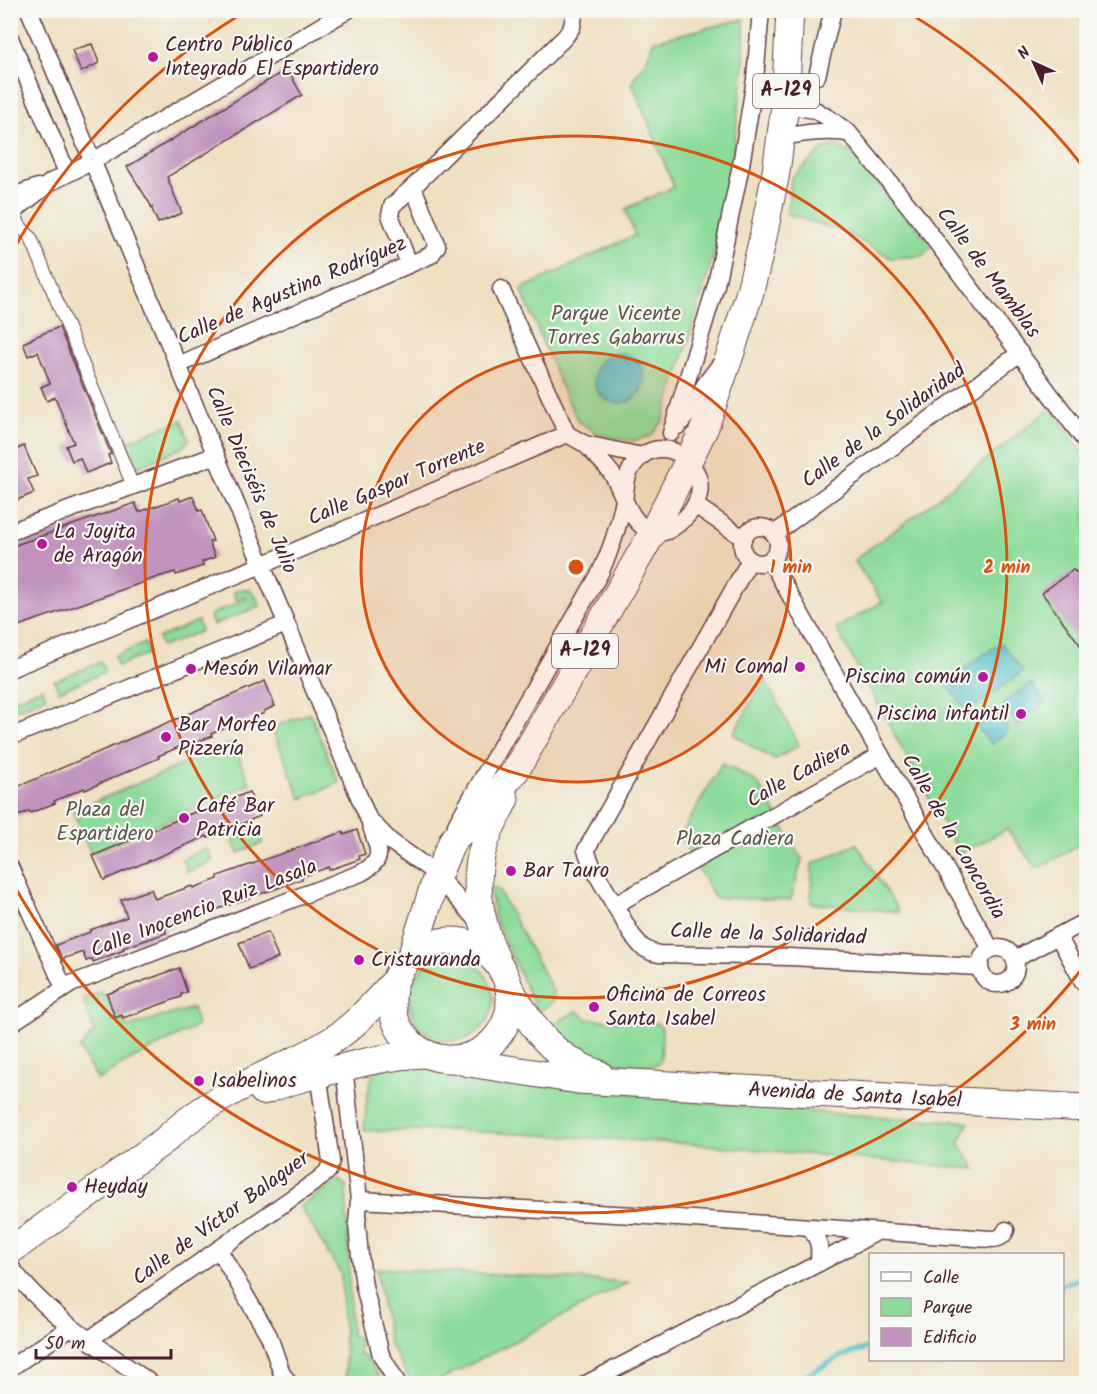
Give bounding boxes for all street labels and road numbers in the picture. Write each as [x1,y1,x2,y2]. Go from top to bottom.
road number: A-129 [753,74,819,108]
street label: Calle de Mamblas [928,200,1048,346]
street label: Calle de Agustina Rodríguez [172,228,412,354]
street label: Calle de la Solidaridad [795,355,974,497]
street label: Calle Dieciséis de Julio [196,381,306,579]
street label: Calle Gaspar Torrente [303,430,492,535]
road number: A-129 [552,634,618,668]
street label: Calle Cadiera [741,733,857,817]
street label: Calle de la Concordia [892,748,1014,926]
street label: Calle Inocencio Ruiz Lasala [86,851,322,967]
street label: Calle de la Solidaridad [669,915,867,955]
street label: Avenida de Santa Isabel [747,1074,963,1118]
street label: Calle de Víctor Balaguer [125,1143,317,1295]

